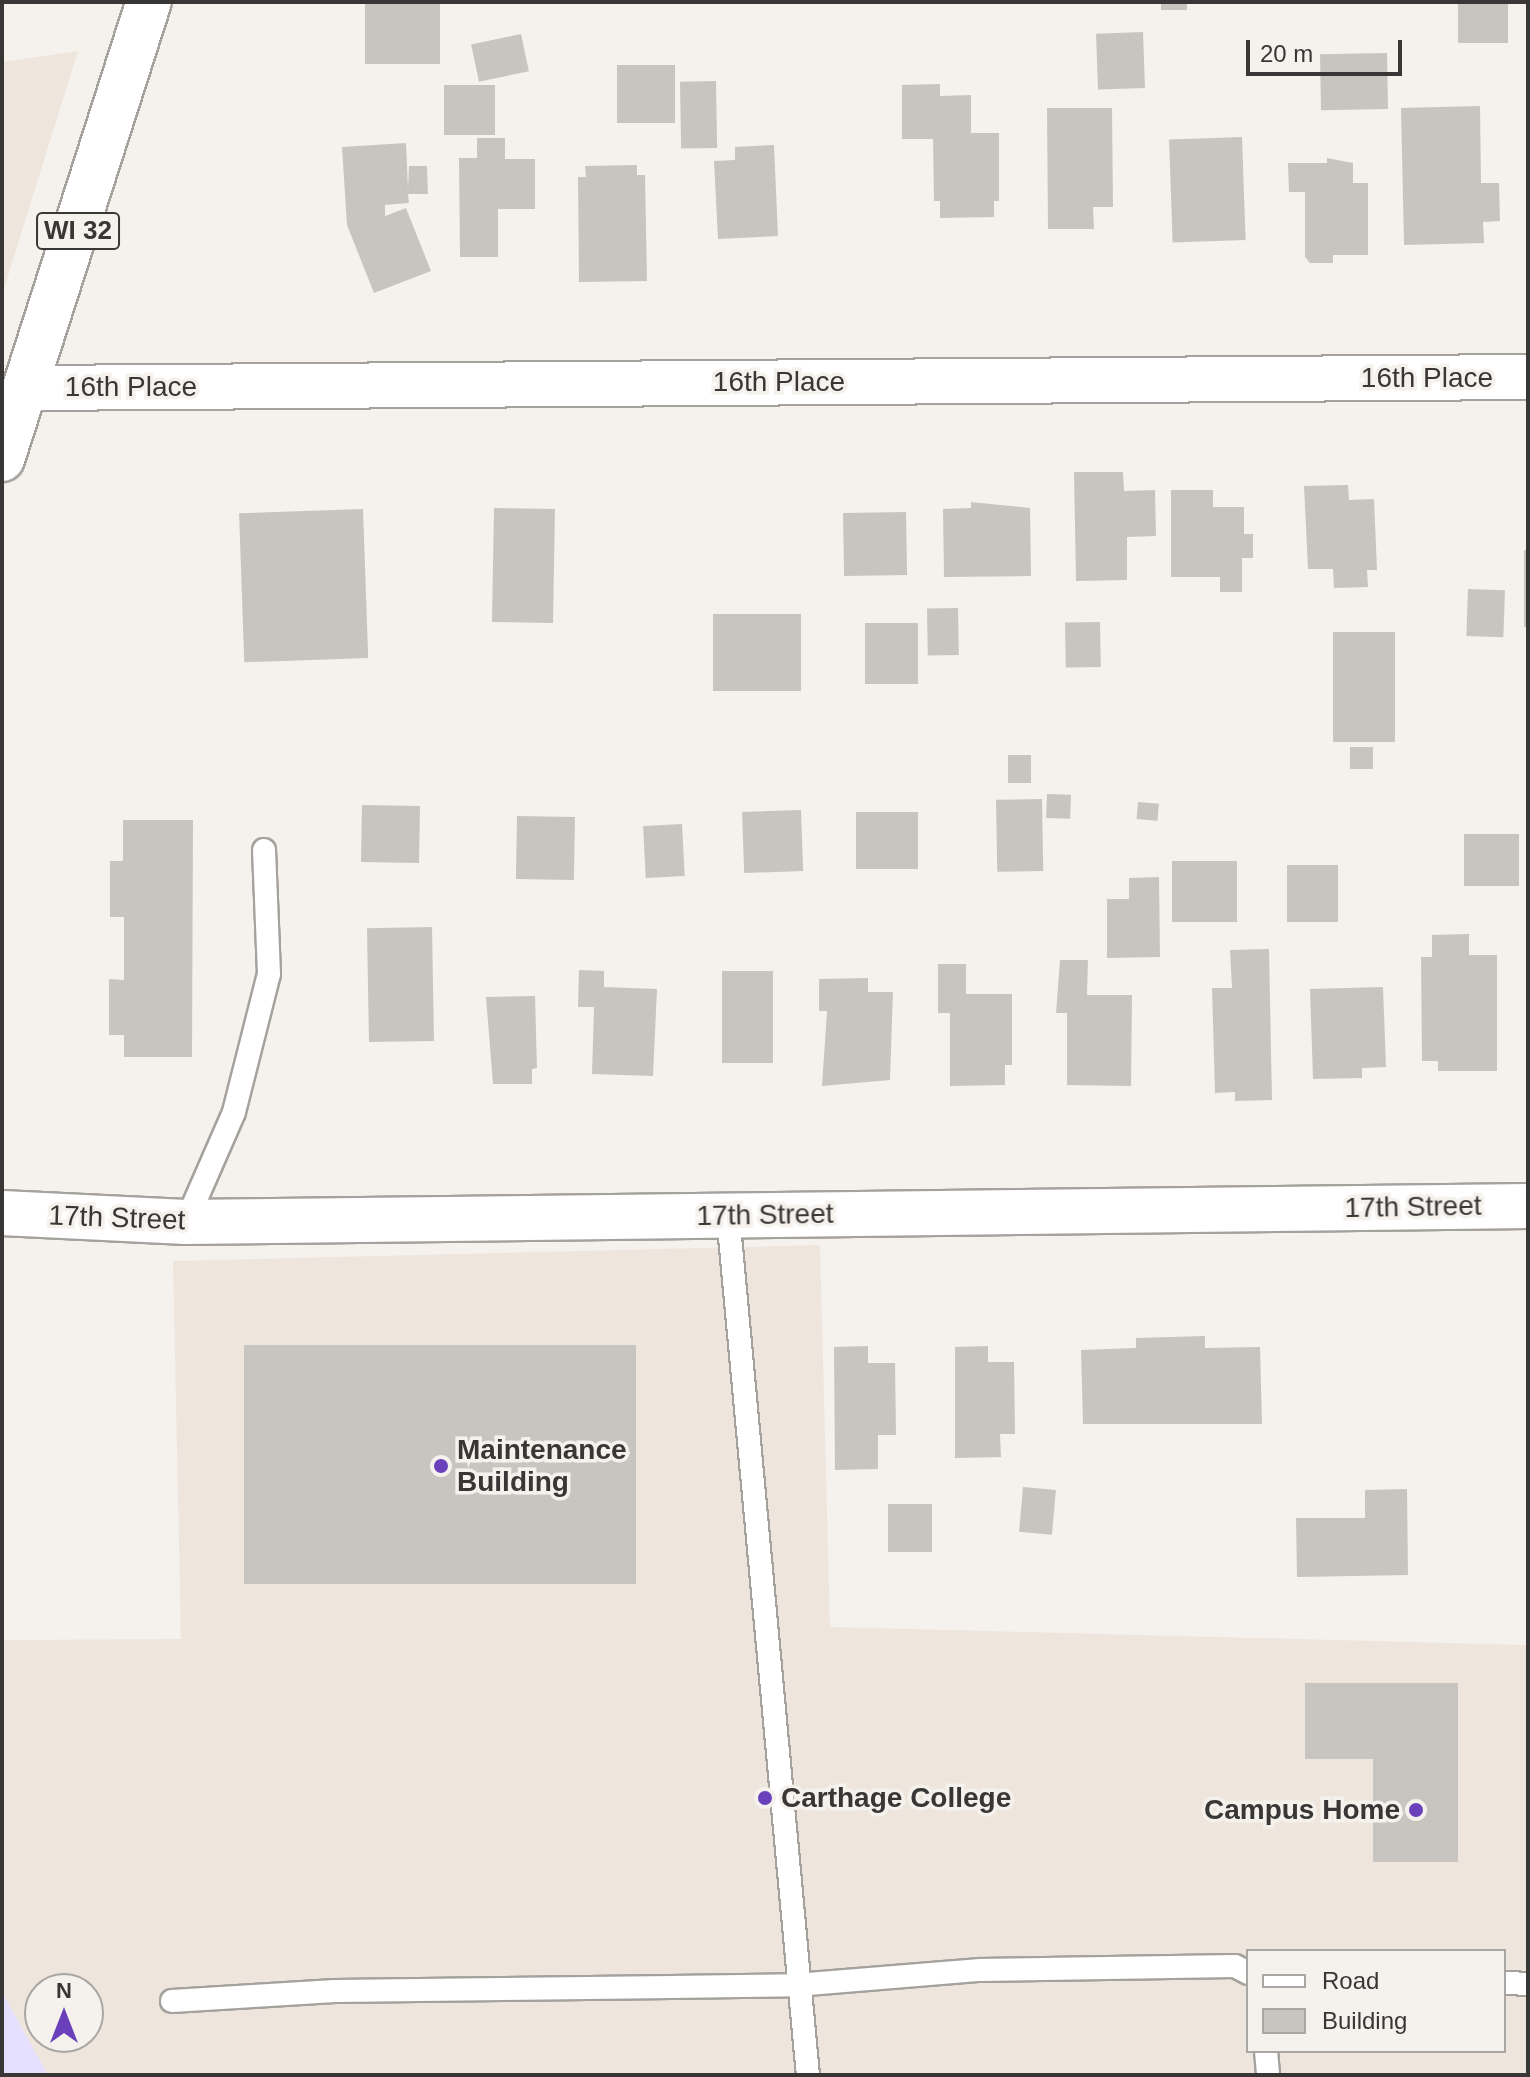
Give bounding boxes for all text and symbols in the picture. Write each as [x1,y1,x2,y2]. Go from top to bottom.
scale bar [1250,24,1406,74]
text: 20 m [1260,40,1313,67]
road number: WI 32 [36,209,120,253]
street label: 16th Place [1361,361,1493,395]
street label: 16th Place [713,365,845,399]
street label: 16th Place [65,370,197,404]
street label: 17th Street [1344,1189,1482,1225]
street label: 17th Street [696,1197,834,1233]
street label: 17th Street [48,1199,186,1237]
place label: Maintenance Building [457,1433,627,1499]
marker: Maintenance Building [432,1457,450,1475]
place label: Carthage College [781,1781,1011,1815]
marker: Carthage College [756,1789,774,1807]
place label: Campus Home [1204,1793,1400,1827]
marker: Campus Home [1407,1801,1425,1819]
legend [1246,1949,1506,2053]
text: Road [1322,1967,1379,1994]
north arrow [24,1973,104,2053]
text: N [56,1978,72,2003]
text: Building [1322,2007,1407,2034]

